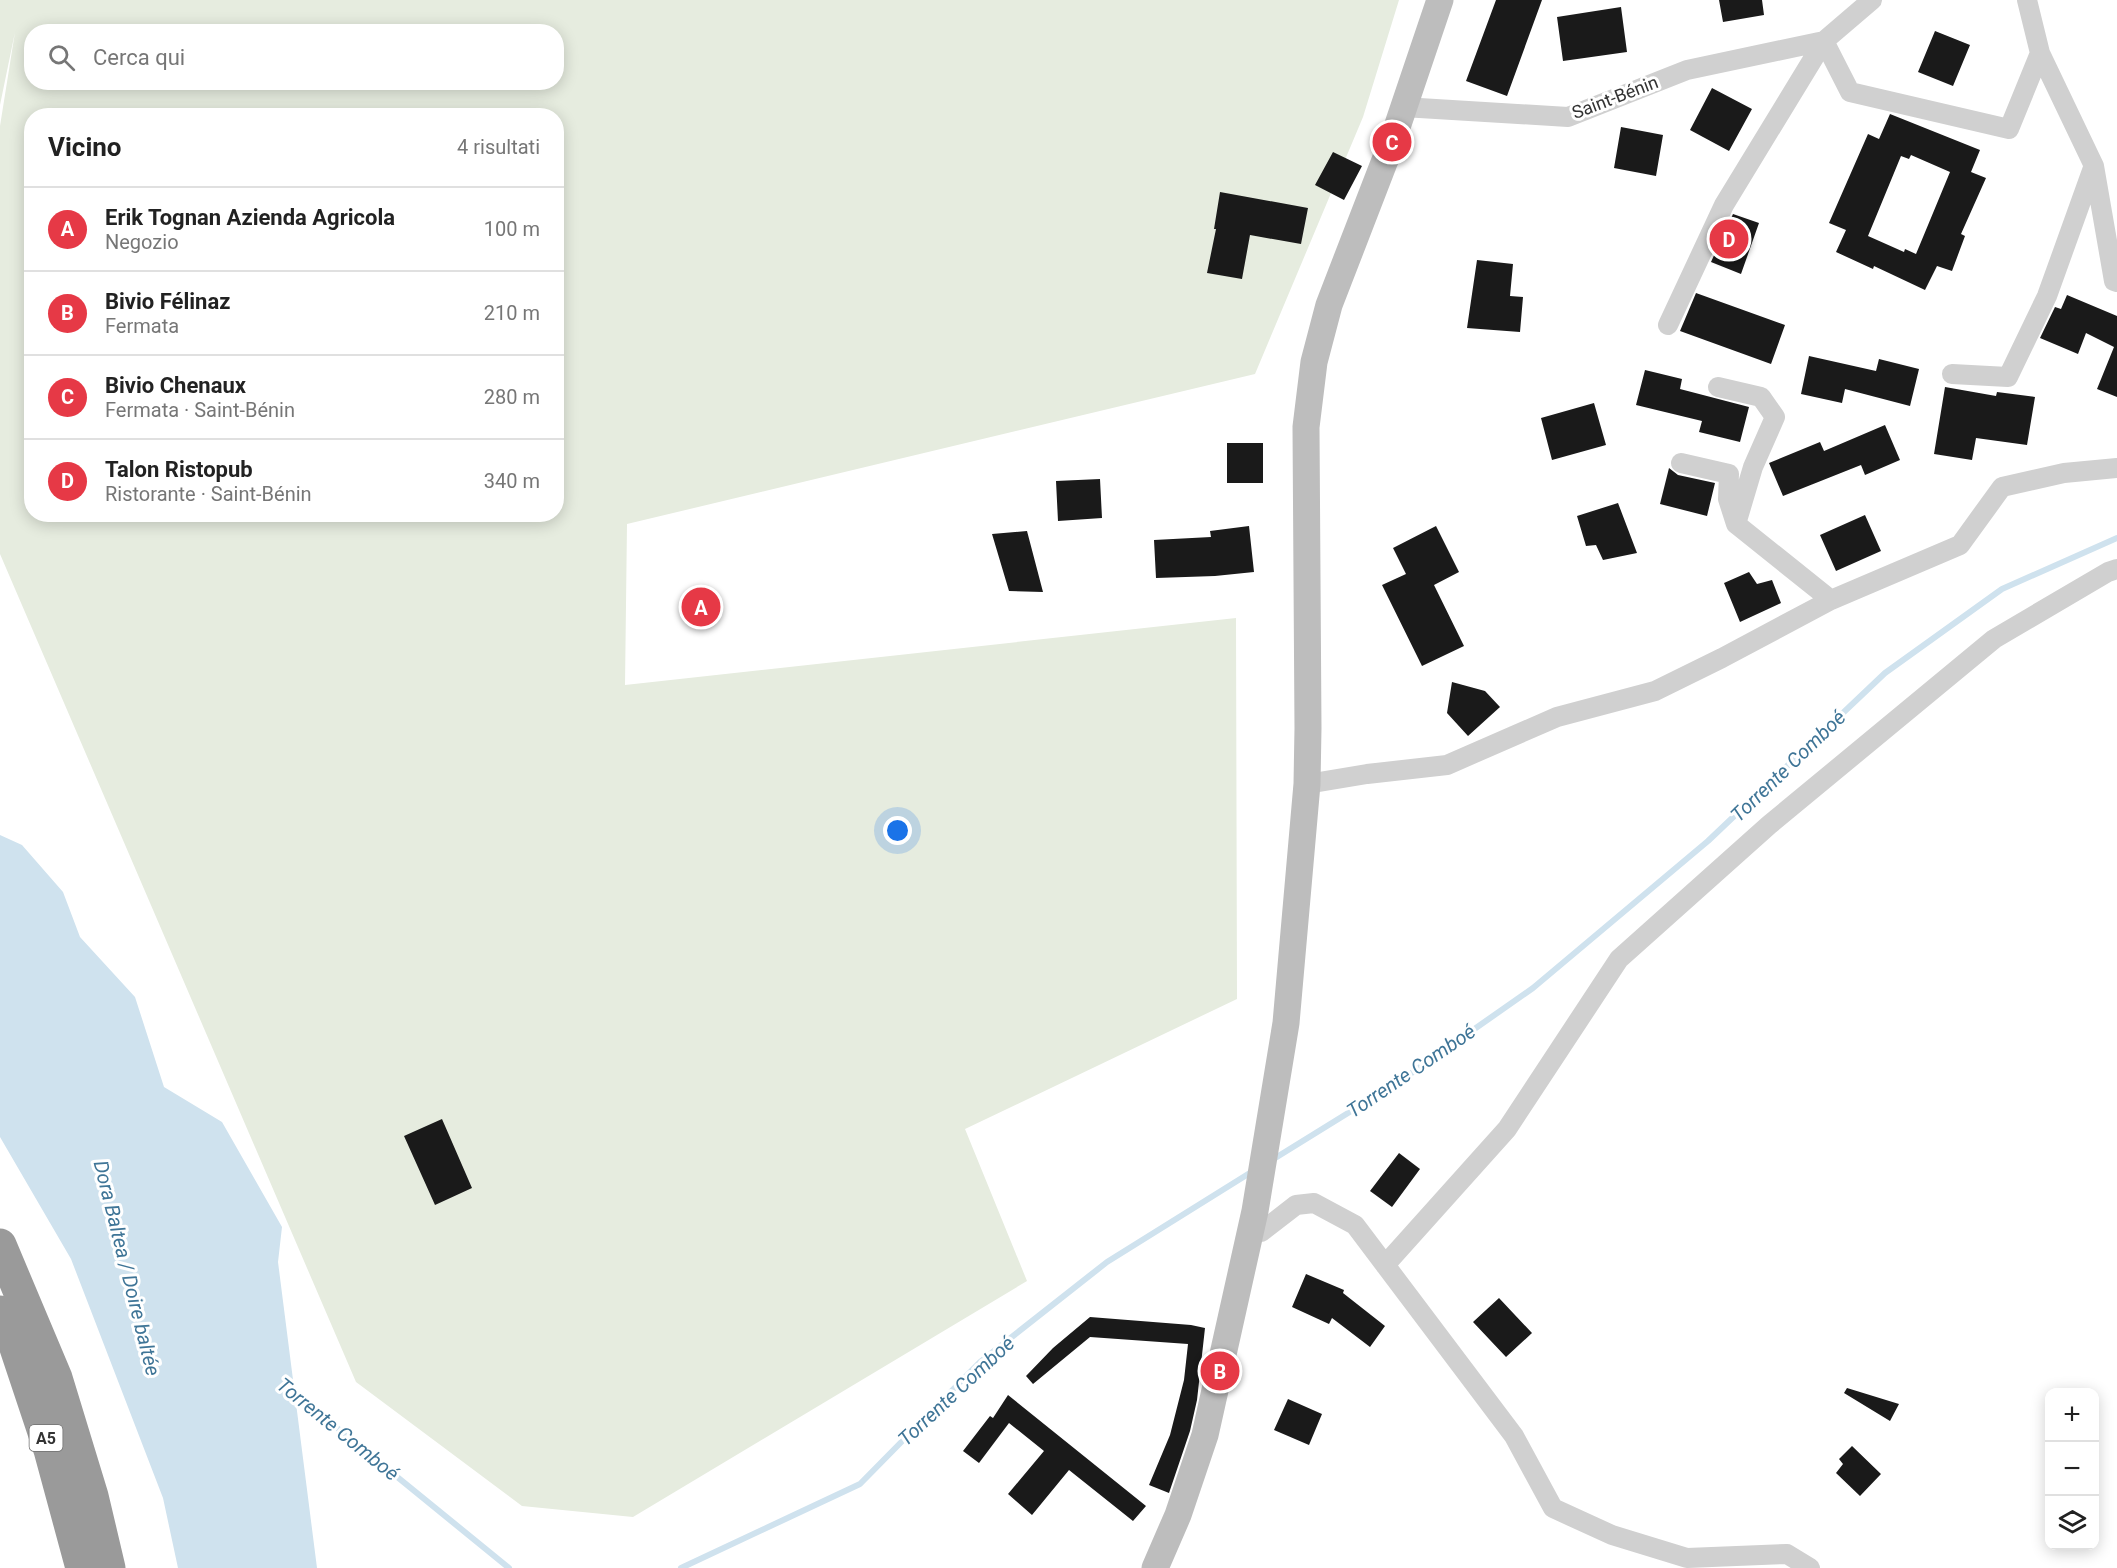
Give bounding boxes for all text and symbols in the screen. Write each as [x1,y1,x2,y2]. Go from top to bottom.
search box [24,24,564,90]
icon: search [45,41,78,74]
text: Cerca qui [93,45,185,70]
street label: Saint-Bénin [1569,71,1661,123]
pin: C [1372,120,1412,164]
text: Vicino [48,132,122,162]
text: 4 risultati [457,135,540,159]
text: Erik Tognan Azienda Agricola [105,205,395,230]
pin: D [1710,216,1748,262]
text: A [61,217,74,241]
text: 100 m [484,217,540,241]
text: Negozio [105,230,179,254]
text: Bivio Félinaz [105,289,230,314]
text: B [61,301,74,325]
text: 210 m [484,301,540,325]
text: Fermata [105,314,179,338]
text: Bivio Chenaux [105,373,246,398]
text: C [61,385,74,409]
text: 280 m [484,385,540,409]
text: Fermata · Saint-Bénin [105,398,295,422]
text: Talon Ristopub [105,457,253,482]
text: D [61,469,74,493]
text: 340 m [484,469,540,493]
text: Ristorante · Saint-Bénin [105,482,312,506]
pin: A [682,584,720,630]
water label: Torrente Comboé [1726,705,1850,827]
your location [883,816,912,845]
water label: Torrente Comboé [1342,1019,1480,1123]
water label: Dora Baltea / Doire baltée [89,1158,165,1378]
water label: Torrente Comboé [893,1331,1019,1451]
pin: B [1200,1348,1240,1394]
water label: Torrente Comboé [272,1372,404,1486]
map controls [2045,1388,2099,1550]
button: + [2045,1388,2099,1442]
road number: A5 [30,1425,63,1451]
button: − [2045,1442,2099,1496]
button: layers [2045,1496,2099,1550]

